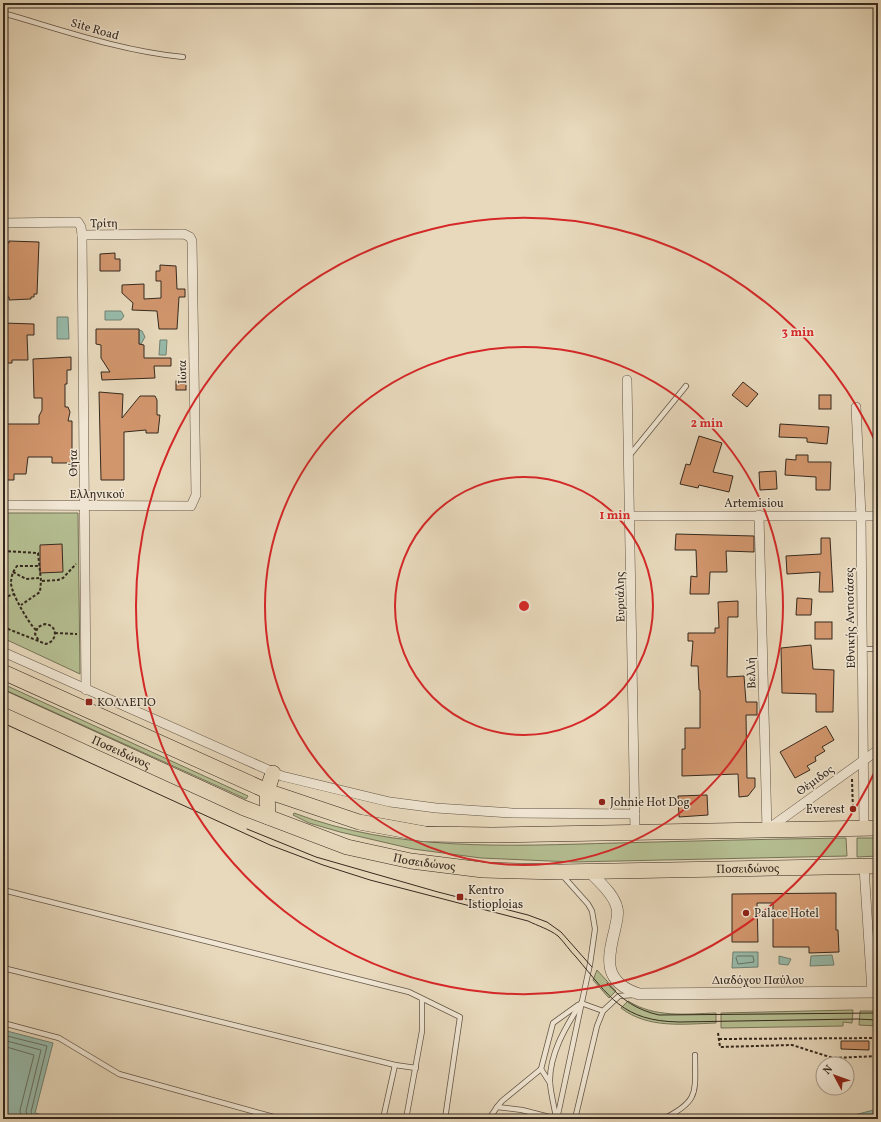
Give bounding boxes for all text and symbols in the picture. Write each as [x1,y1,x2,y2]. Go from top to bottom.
street label: Site Road [69,15,121,45]
street label: Τρίτη [90,216,118,232]
text: 3 min [782,325,814,341]
street label: Ιώτα [175,360,191,384]
text: 2 min [691,416,723,432]
street label: Θήτα [66,449,82,477]
street label: Ελληνικού [69,487,125,503]
street label: Artemisiou [724,496,784,512]
text: 1 min [600,508,631,524]
street label: Εθνικής Αντιοτάσες [842,567,860,669]
street label: Ευρυάλης [613,572,629,622]
centre of rings [517,599,531,613]
street label: Βελλή [743,657,761,689]
place label: ΚΟΛΛΕΓΙΟ [97,695,156,711]
marker: ΚΟΛΛΕΓΙΟ [84,697,94,707]
street label: Ποσειδώνος [89,732,153,773]
street label: Θέμιδος [794,762,838,800]
place label: Johnie Hot Dog [610,795,690,811]
marker: Johnie Hot Dog [597,797,607,807]
place label: Everest [806,802,845,818]
marker: Everest [848,804,858,814]
street label: Ποσειδώνος [391,850,457,876]
street label: Ποσειδώνος [716,861,780,878]
place label: Kentro Istioploias [468,883,523,913]
marker: Kentro Istioploias [455,892,465,902]
place label: Palace Hotel [754,906,819,922]
marker: Palace Hotel [741,908,751,918]
street label: Διαδόχου Παύλου [712,973,804,989]
north arrow [815,1056,855,1096]
text: N [820,1062,837,1078]

